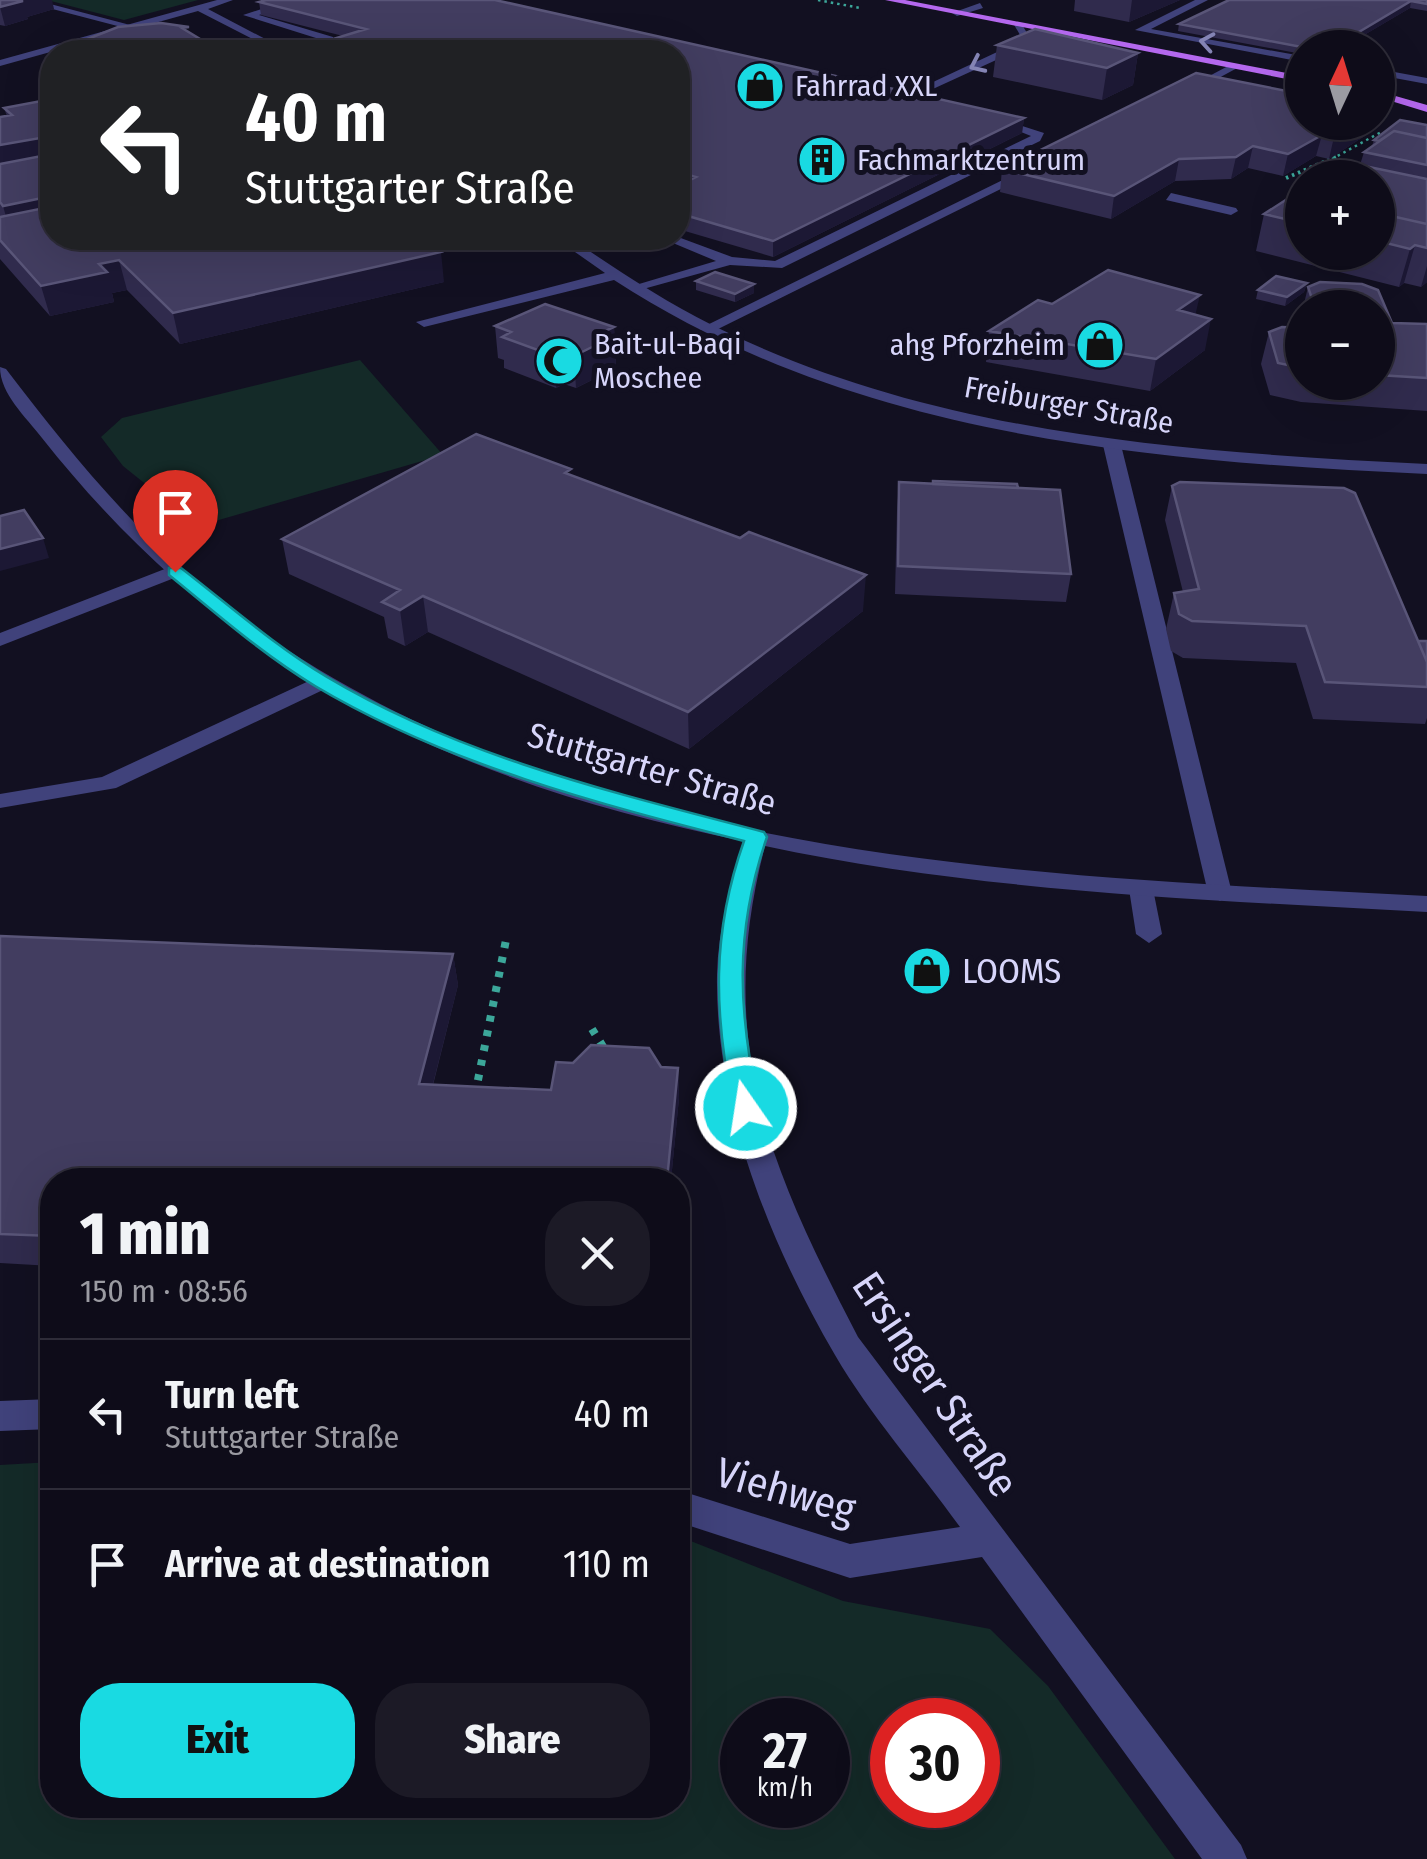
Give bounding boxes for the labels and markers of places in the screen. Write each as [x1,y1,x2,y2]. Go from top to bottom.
shop icon: Fahrrad XXL [734,60,786,112]
place label: Fahrrad XXL [795,68,937,104]
building icon: Fachmarktzentrum [796,134,848,186]
place label: Fachmarktzentrum [857,142,1085,178]
shop icon: ahg Pforzheim [1074,319,1126,371]
place label: Bait-ul-Baqi Moschee [594,326,741,396]
place label: ahg Pforzheim [890,327,1065,363]
mosque icon: Bait-ul-Baqi Moschee [533,335,585,387]
pin [133,470,218,573]
shop icon: LOOMS [901,945,953,997]
place label: LOOMS [962,950,1061,992]

